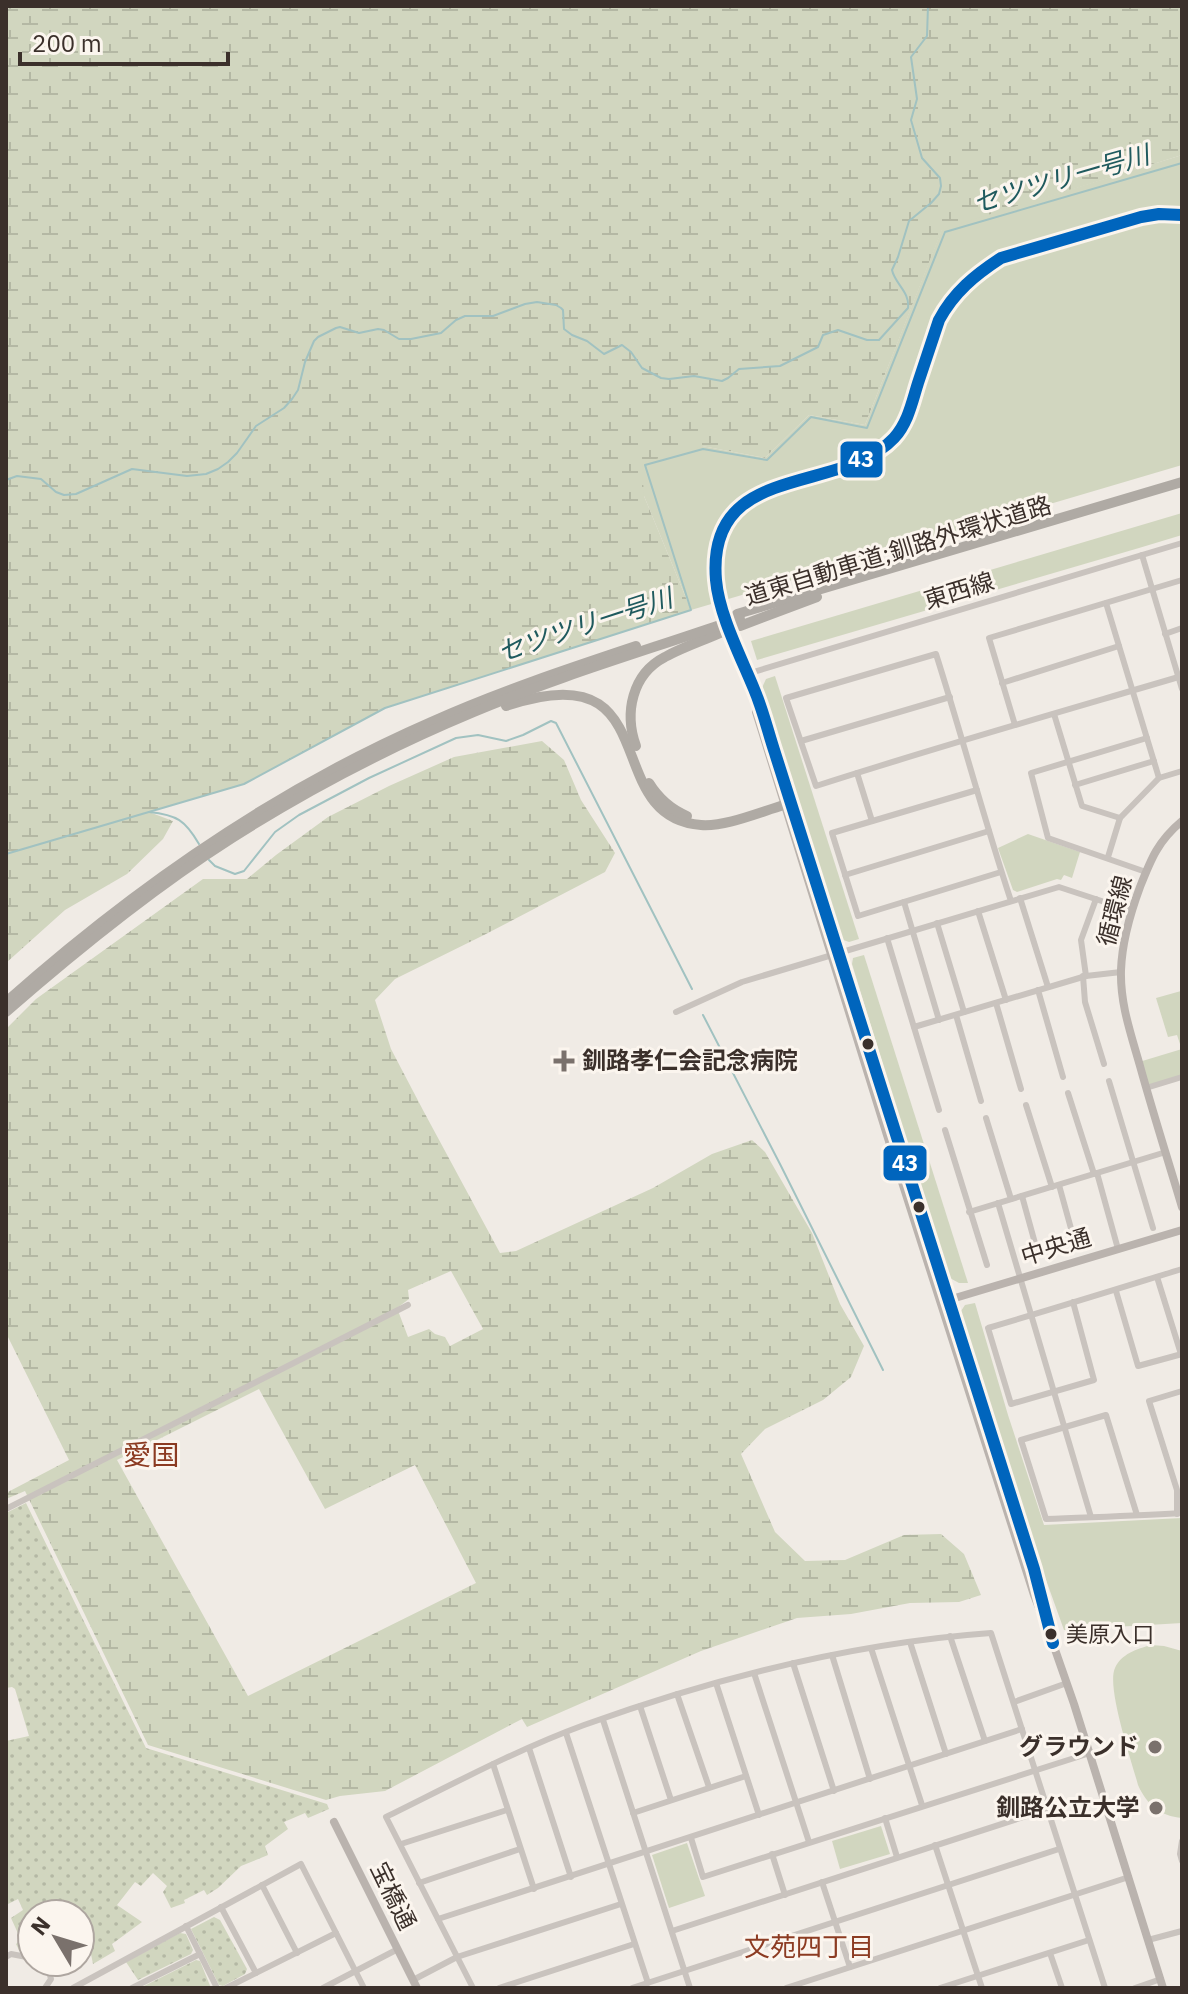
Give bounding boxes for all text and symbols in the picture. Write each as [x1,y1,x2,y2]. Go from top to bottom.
scale bar [20,16,228,66]
text: 200 m [32,27,102,59]
water label: セツツリ一号川 [969,136,1156,219]
line badge: 43 [839,440,884,479]
text: 43 [848,444,874,473]
street label: 道東自動車道;釧路外環状道路 [740,488,1055,612]
street label: 東西線 [920,564,998,616]
water label: セツツリ一号川 [493,579,679,668]
street label: 循環線 [1089,872,1139,950]
unlabelled marker [860,1036,876,1052]
place label: 釧路孝仁会記念病院 [582,1044,798,1076]
marker: 釧路孝仁会記念病院 [553,1050,575,1072]
line badge: 43 [882,1144,928,1182]
text: 43 [892,1148,918,1177]
unlabelled marker [911,1199,927,1215]
street label: 中央通 [1017,1220,1095,1272]
district label: 愛国 [123,1436,179,1473]
place label: 美原入口 [1066,1619,1154,1648]
marker: 美原入口 [1043,1626,1059,1642]
place label: グラウンド [1019,1730,1139,1762]
marker: グラウンド [1146,1738,1164,1756]
place label: 釧路公立大学 [996,1791,1140,1823]
marker: 釧路公立大学 [1147,1799,1165,1817]
street label: 宝橋通 [364,1856,424,1935]
north arrow [16,1898,96,1978]
text: N [24,1910,56,1941]
district label: 文苑四丁目 [744,1929,874,1963]

